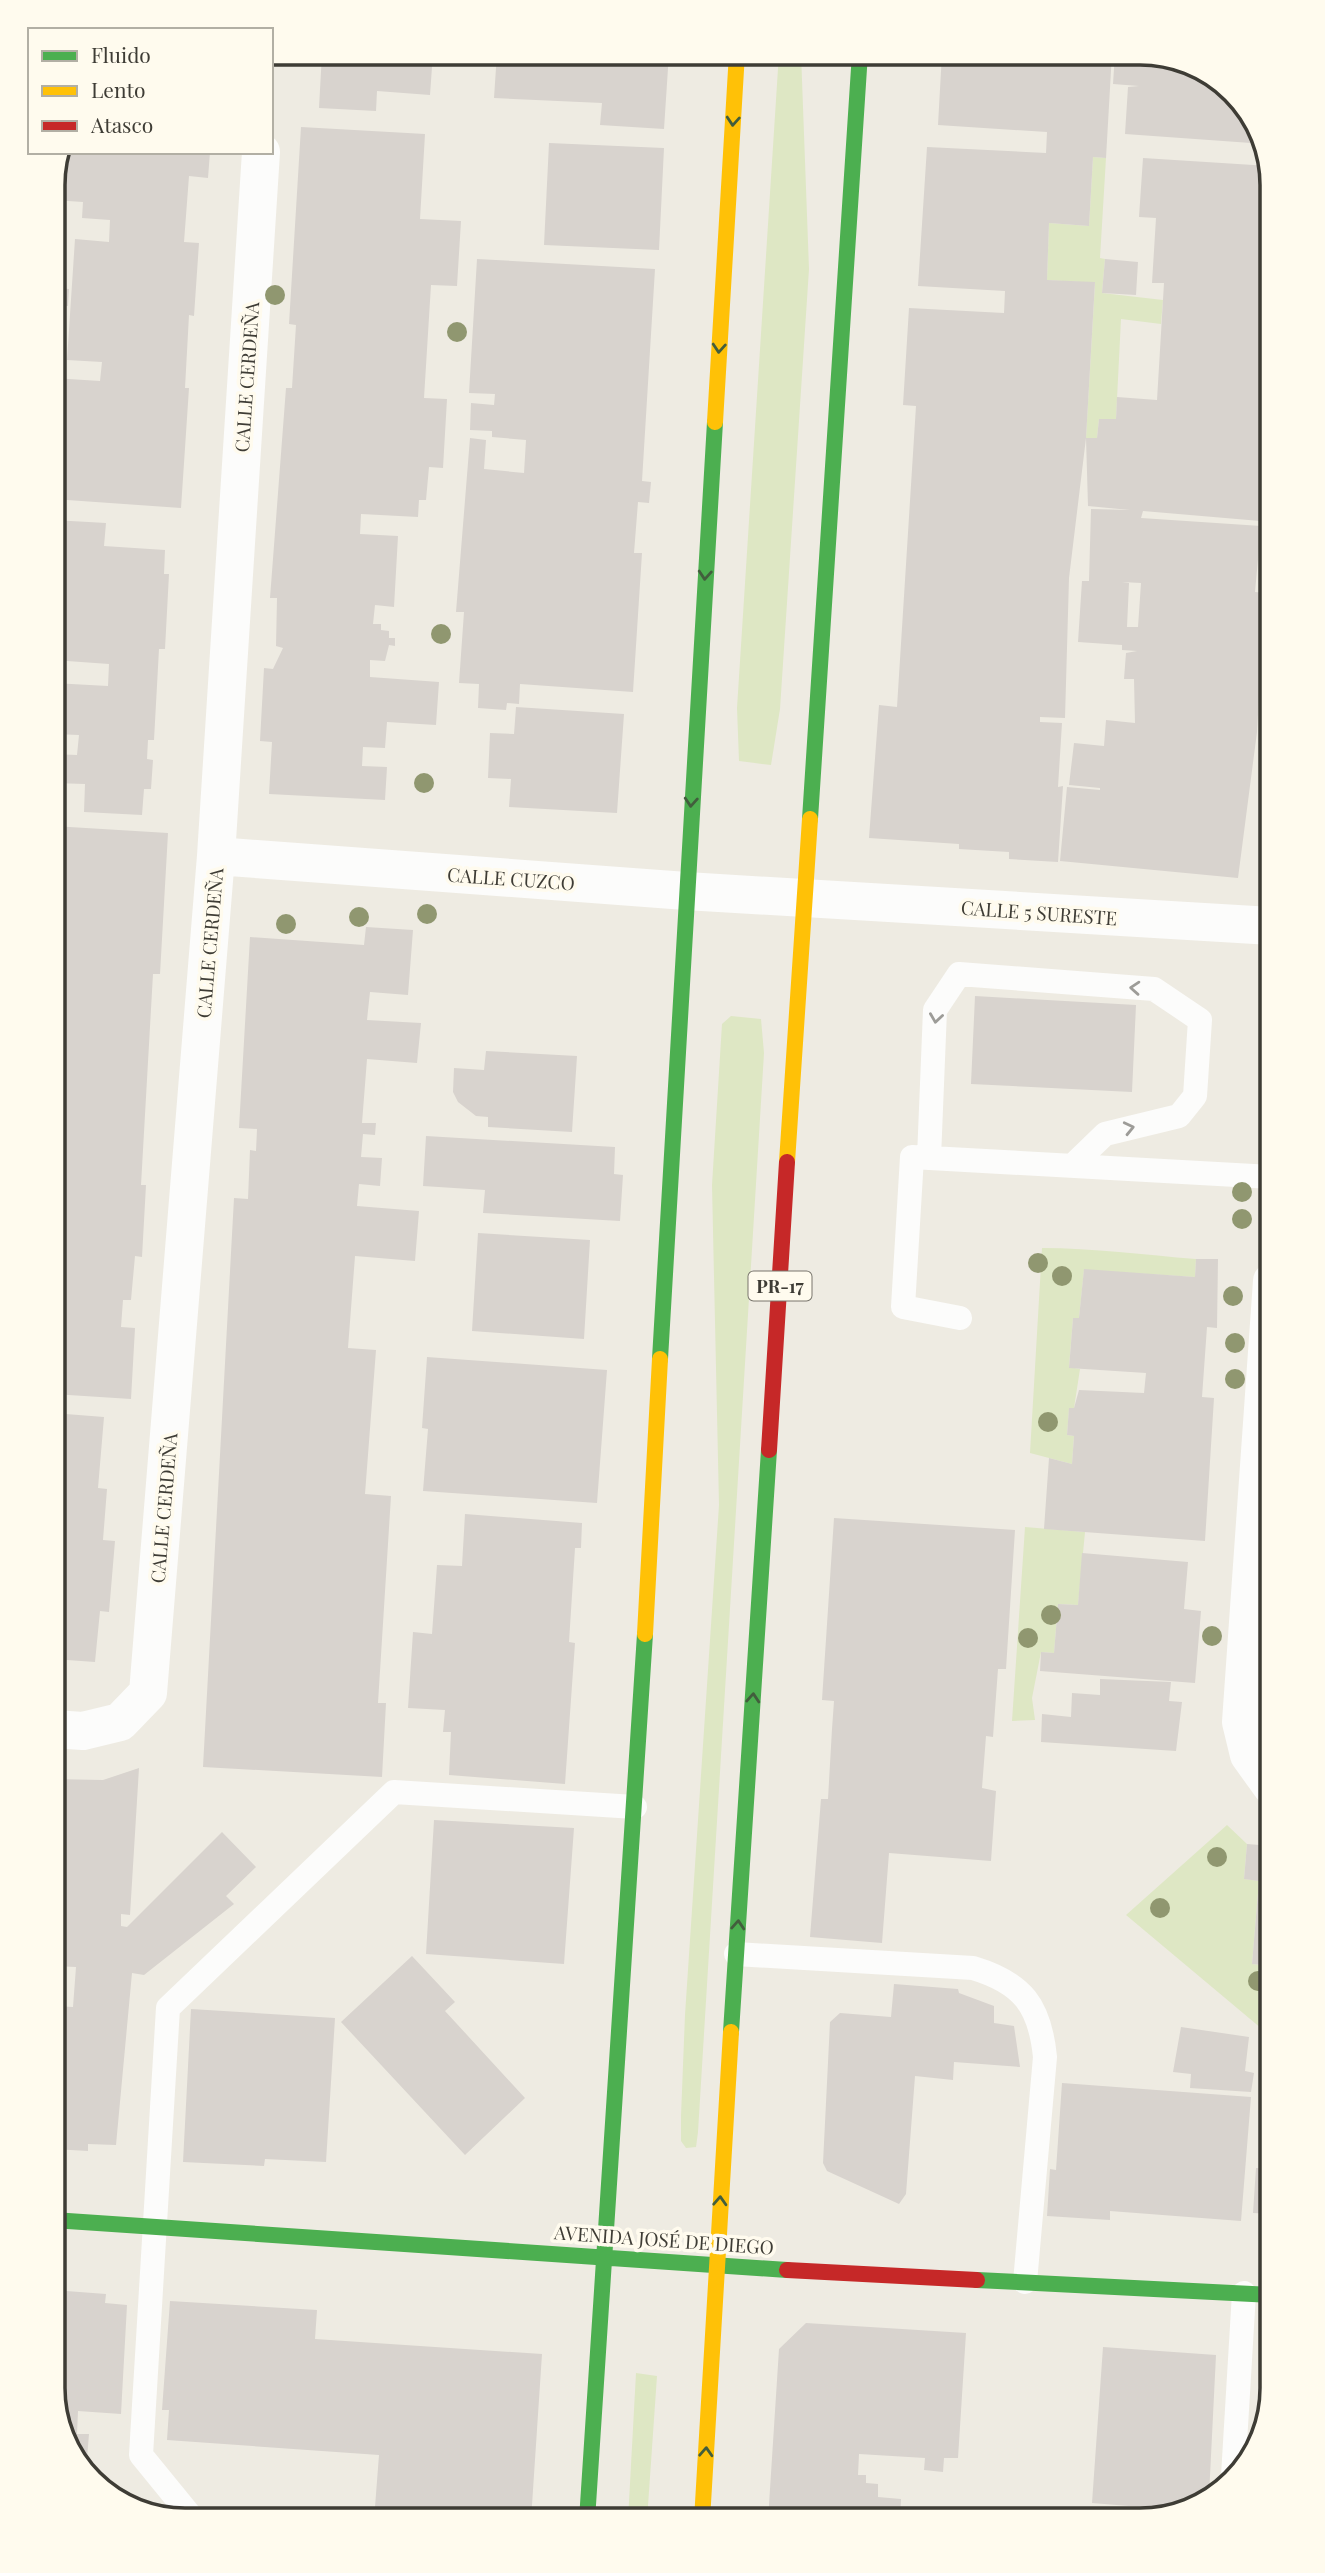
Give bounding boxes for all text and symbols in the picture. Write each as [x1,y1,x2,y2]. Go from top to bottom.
legend [28,28,273,154]
text: Fluido [91,40,151,68]
text: Lento [91,75,145,103]
text: Atasco [90,110,153,138]
one-way arrow [726,116,741,127]
street label: CALLE CERDEÑA [228,300,264,453]
one-way arrow [712,343,727,354]
one-way arrow [698,570,713,581]
one-way arrow [684,797,699,808]
street label: CALLE CUZCO [446,861,576,895]
street label: CALLE CERDEÑA [189,866,229,1019]
street label: CALLE 5 SURESTE [960,894,1118,930]
one-way arrow [1129,981,1140,996]
one-way arrow [928,1012,943,1024]
one-way arrow [1123,1122,1135,1136]
road number: PR-17 [748,1272,812,1301]
street label: CALLE CERDEÑA [143,1431,183,1584]
one-way arrow [745,1692,760,1703]
one-way arrow [730,1919,745,1930]
one-way arrow [712,2195,727,2206]
street label: AVENIDA JOSÉ DE DIEGO [552,2218,775,2260]
one-way arrow [698,2446,713,2457]

